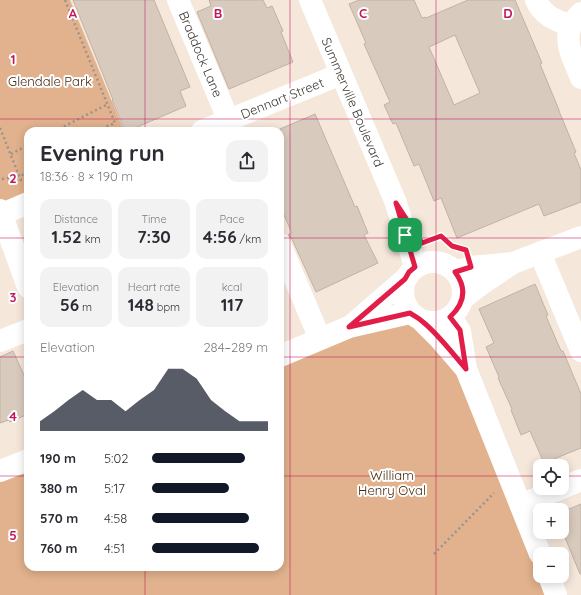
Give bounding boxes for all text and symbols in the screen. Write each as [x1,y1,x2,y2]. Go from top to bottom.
text: A [69,5,78,21]
text: C [359,5,367,21]
text: D [503,5,513,21]
street label: Braddock Lane [176,9,226,99]
street label: Summerville Boulevard [318,35,388,169]
text: 1 [10,51,16,67]
park label: Glendale Park [8,73,92,89]
street label: Dennart Street [238,74,326,122]
text: Evening run [40,139,165,167]
button: share [226,140,268,182]
text: 18:36 · 8 × 190 m [40,168,133,184]
text: 2 [9,170,17,186]
text: Distance [54,212,98,226]
text: Time [141,212,167,226]
text: Pace [219,212,245,226]
pin [388,218,422,252]
icon: arrive [394,224,416,246]
text: 1.52 [51,226,82,247]
text: 7:30 [137,226,171,247]
text: 4:56 [203,226,237,247]
text: km [82,232,101,246]
text: /km [237,232,261,246]
text: Elevation [53,280,99,294]
text: Heart rate [128,280,180,294]
text: kcal [222,280,242,294]
text: 3 [10,289,17,305]
text: 56 [60,294,79,315]
text: 148 [128,294,154,315]
text: 117 [221,294,243,315]
text: m [79,300,92,314]
text: bpm [154,300,180,314]
text: Elevation [40,339,95,355]
text: 284–289 m [203,339,268,355]
text: 4 [9,408,17,424]
text: 190 m [40,450,76,466]
text: 5:02 [104,450,128,466]
map controls [533,459,569,583]
button: locate [533,459,569,495]
park label: William Henry Oval [358,467,426,498]
text: 380 m [40,480,78,496]
text: 5:17 [104,480,125,496]
button: + [533,503,569,539]
text: 570 m [40,510,78,526]
text: 4:58 [104,510,127,526]
text: 5 [9,527,17,543]
text: 760 m [40,540,78,556]
text: 4:51 [104,540,125,556]
button: − [533,547,569,583]

